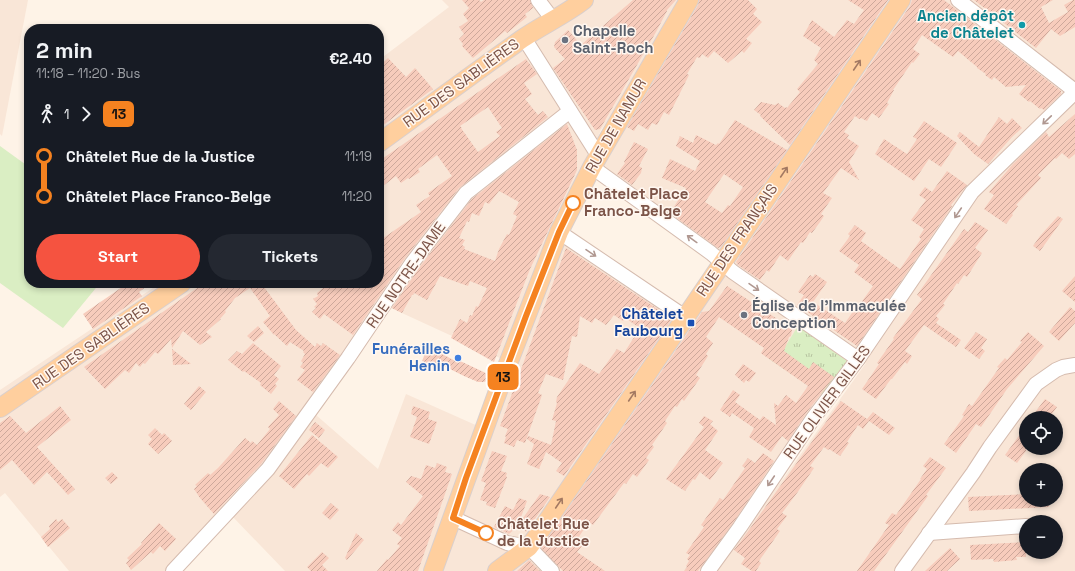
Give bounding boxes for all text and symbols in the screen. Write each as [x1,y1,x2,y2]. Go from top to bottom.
place label: Ancien dépôt de Châtelet [917,6,1014,42]
marker: Ancien dépôt de Châtelet [1017,20,1027,30]
place label: Chapelle Saint-Roch [573,21,654,57]
street label: RUE DES SABLIÈRES [399,34,523,131]
marker: Chapelle Saint-Roch [560,35,570,45]
text: 2 min [36,36,93,64]
text: €2.40 [329,49,372,68]
one-way arrow [853,60,861,71]
text: 11:18 – 11:20 · Bus [36,65,140,82]
street label: RUE DE NAMUR [581,75,650,176]
icon: walk [36,103,58,125]
icon: forward [75,103,97,125]
text: 13 [111,105,126,123]
text: 1 [64,106,69,123]
one-way arrow [1042,115,1052,124]
text: Châtelet Rue de la Justice [66,147,255,166]
text: 11:19 [344,148,372,165]
one-way arrow [780,167,788,178]
street label: RUE DES FRANÇAIS [692,180,781,300]
place label: Châtelet Place Franco-Belge [584,184,689,220]
text: Châtelet Place Franco-Belge [66,187,271,206]
text: 11:20 [342,188,372,205]
marker: Châtelet Place Franco-Belge [565,195,581,211]
one-way arrow [954,208,962,219]
street label: RUE NOTRE-DAME [362,218,449,332]
button: Start [36,234,200,280]
button: Tickets [208,234,372,280]
one-way arrow [686,235,697,244]
one-way arrow [586,249,597,258]
one-way arrow [748,283,759,291]
place label: Église de l'Immaculée Conception [752,296,906,332]
street label: RUE DES SABLIÈRES [28,298,153,393]
place label: Châtelet Faubourg [614,304,683,340]
marker: Église de l'Immaculée Conception [739,310,749,320]
marker: Châtelet Faubourg [686,318,696,328]
place label: Funérailles Henin [372,339,450,375]
street label: RUE OLIVIER GILLES [779,341,874,462]
marker: Funérailles Henin [453,353,463,363]
line badge: 13 [485,364,521,390]
text: 13 [496,368,510,386]
one-way arrow [628,390,636,401]
map controls [1019,411,1063,559]
button: locate [1019,411,1063,455]
button: + [1019,463,1063,507]
one-way arrow [767,475,775,486]
one-way arrow [555,498,563,509]
place label: Châtelet Rue de la Justice [497,514,590,550]
button: − [1019,515,1063,559]
marker: Châtelet Rue de la Justice [478,525,494,541]

